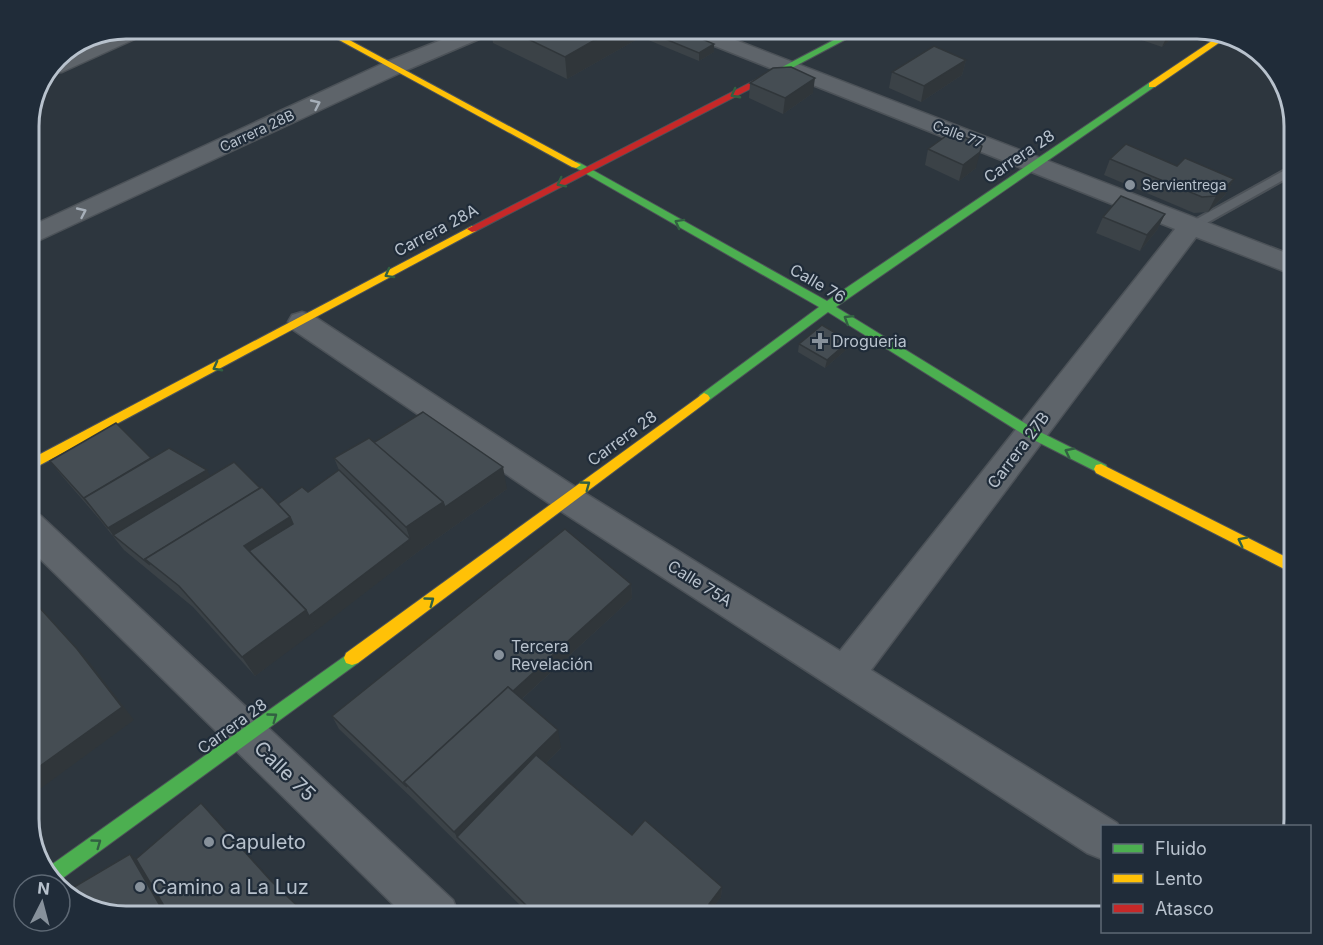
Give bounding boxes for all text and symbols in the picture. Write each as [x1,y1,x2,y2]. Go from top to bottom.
one-way arrow [731,87,741,98]
one-way arrow [309,99,320,111]
street label: Carrera 28B [217,106,297,155]
street label: Calle 77 [930,116,986,151]
street label: Carrera 28 [980,125,1058,187]
one-way arrow [557,176,568,188]
place label: Servientrega [1142,176,1227,193]
marker: Servientrega [1123,178,1137,192]
street label: Carrera 28A [391,200,481,260]
one-way arrow [75,208,86,220]
one-way arrow [674,218,685,230]
street label: Calle 76 [787,259,849,307]
one-way arrow [385,267,395,279]
one-way arrow [844,315,854,327]
place label: Drogueria [832,331,907,351]
marker: Drogueria [813,334,827,348]
one-way arrow [213,360,223,371]
street label: Carrera 28 [583,406,661,470]
street label: Carrera 27B [983,408,1053,492]
one-way arrow [1065,448,1075,459]
one-way arrow [580,481,591,492]
one-way arrow [1238,537,1249,548]
street label: Calle 75A [664,555,736,611]
one-way arrow [423,597,434,608]
place label: Tercera Revelación [511,636,593,674]
marker: Tercera Revelación [492,648,506,662]
street label: Carrera 28 [193,694,271,758]
one-way arrow [266,713,277,724]
street label: Calle 75 [249,736,321,806]
legend [1101,825,1311,933]
place label: Capuleto [221,830,306,854]
marker: Capuleto [202,835,216,849]
text: Fluido [1155,838,1207,859]
one-way arrow [91,839,102,850]
text: Lento [1155,868,1203,889]
north arrow [12,873,72,933]
place label: Camino a La Luz [152,875,309,899]
text: N [36,877,51,899]
marker: Camino a La Luz [133,880,147,894]
text: Atasco [1155,898,1214,919]

